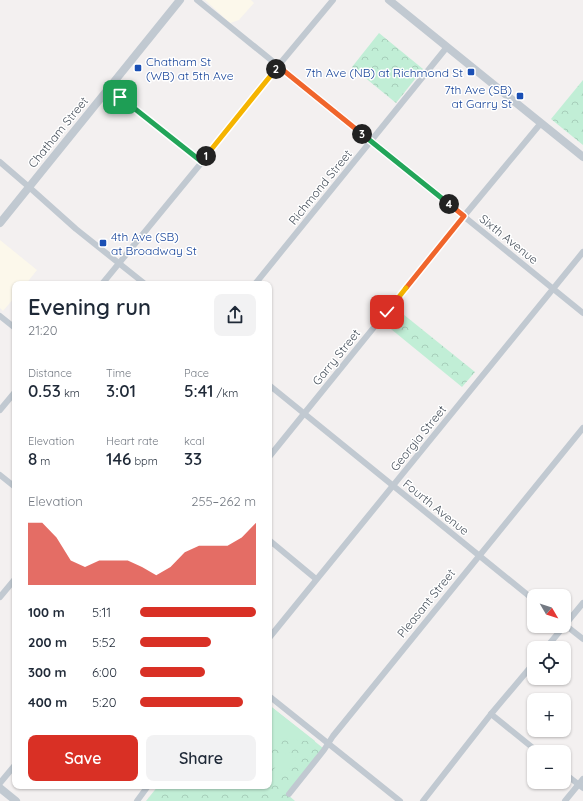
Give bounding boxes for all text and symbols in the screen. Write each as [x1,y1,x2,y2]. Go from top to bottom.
place label: Chatham St (WB) at 5th Ave [146,54,234,83]
pin: 2 [266,59,286,79]
text: 2 [273,62,279,76]
marker: Chatham St (WB) at 5th Ave [133,63,143,73]
place label: 7th Ave (NB) at Richmond St [305,65,463,80]
marker: 7th Ave (NB) at Richmond St [466,67,476,77]
pin [103,80,137,114]
place label: 7th Ave (SB) at Garry St [444,82,512,111]
icon: arrive [109,86,131,108]
marker: 7th Ave (SB) at Garry St [515,91,525,101]
street label: Chatham Street [25,93,91,171]
pin: 3 [352,124,372,144]
text: 3 [359,127,365,141]
pin: 1 [196,146,216,166]
street label: Richmond Street [285,146,355,228]
text: 1 [204,149,208,163]
pin: 4 [439,194,459,214]
text: 4 [446,197,452,211]
street label: Sixth Avenue [477,211,541,267]
place label: 4th Ave (SB) at Broadway St [111,229,197,258]
marker: 4th Ave (SB) at Broadway St [98,238,108,248]
text: Evening run [28,293,151,321]
button: share [214,294,256,336]
pin [370,295,404,329]
icon: check [376,301,398,323]
text: 21:20 [28,322,57,338]
street label: Garry Street [309,326,363,388]
text: Distance [28,366,72,380]
text: Time [106,366,131,380]
text: Pace [184,366,209,380]
text: 0.53 [28,380,61,401]
text: 3:01 [106,380,136,401]
text: 5:41 [184,380,214,401]
text: km [61,386,80,400]
text: /km [214,386,238,400]
street label: Georgia Street [387,402,449,474]
text: Elevation [28,434,74,448]
text: Heart rate [106,434,158,448]
text: kcal [184,434,205,448]
text: 8 [28,448,37,469]
text: 146 [106,448,131,469]
text: 33 [184,448,202,469]
text: m [37,454,50,468]
text: bpm [131,454,158,468]
street label: Fourth Avenue [400,476,472,538]
text: Elevation [28,493,83,509]
text: 255–262 m [191,493,256,509]
street label: Pleasant Street [394,566,458,640]
north arrow [527,589,571,633]
map controls [527,589,571,789]
text: 100 m [28,604,65,620]
text: 5:11 [92,604,111,620]
text: 200 m [28,634,67,650]
text: 5:52 [92,634,116,650]
button: locate [527,641,571,685]
text: 300 m [28,664,67,680]
text: 6:00 [92,664,117,680]
button: + [527,693,571,737]
text: 400 m [28,694,67,710]
text: 5:20 [92,694,116,710]
button: Save [28,735,138,781]
button: Share [146,735,256,781]
button: − [527,745,571,789]

